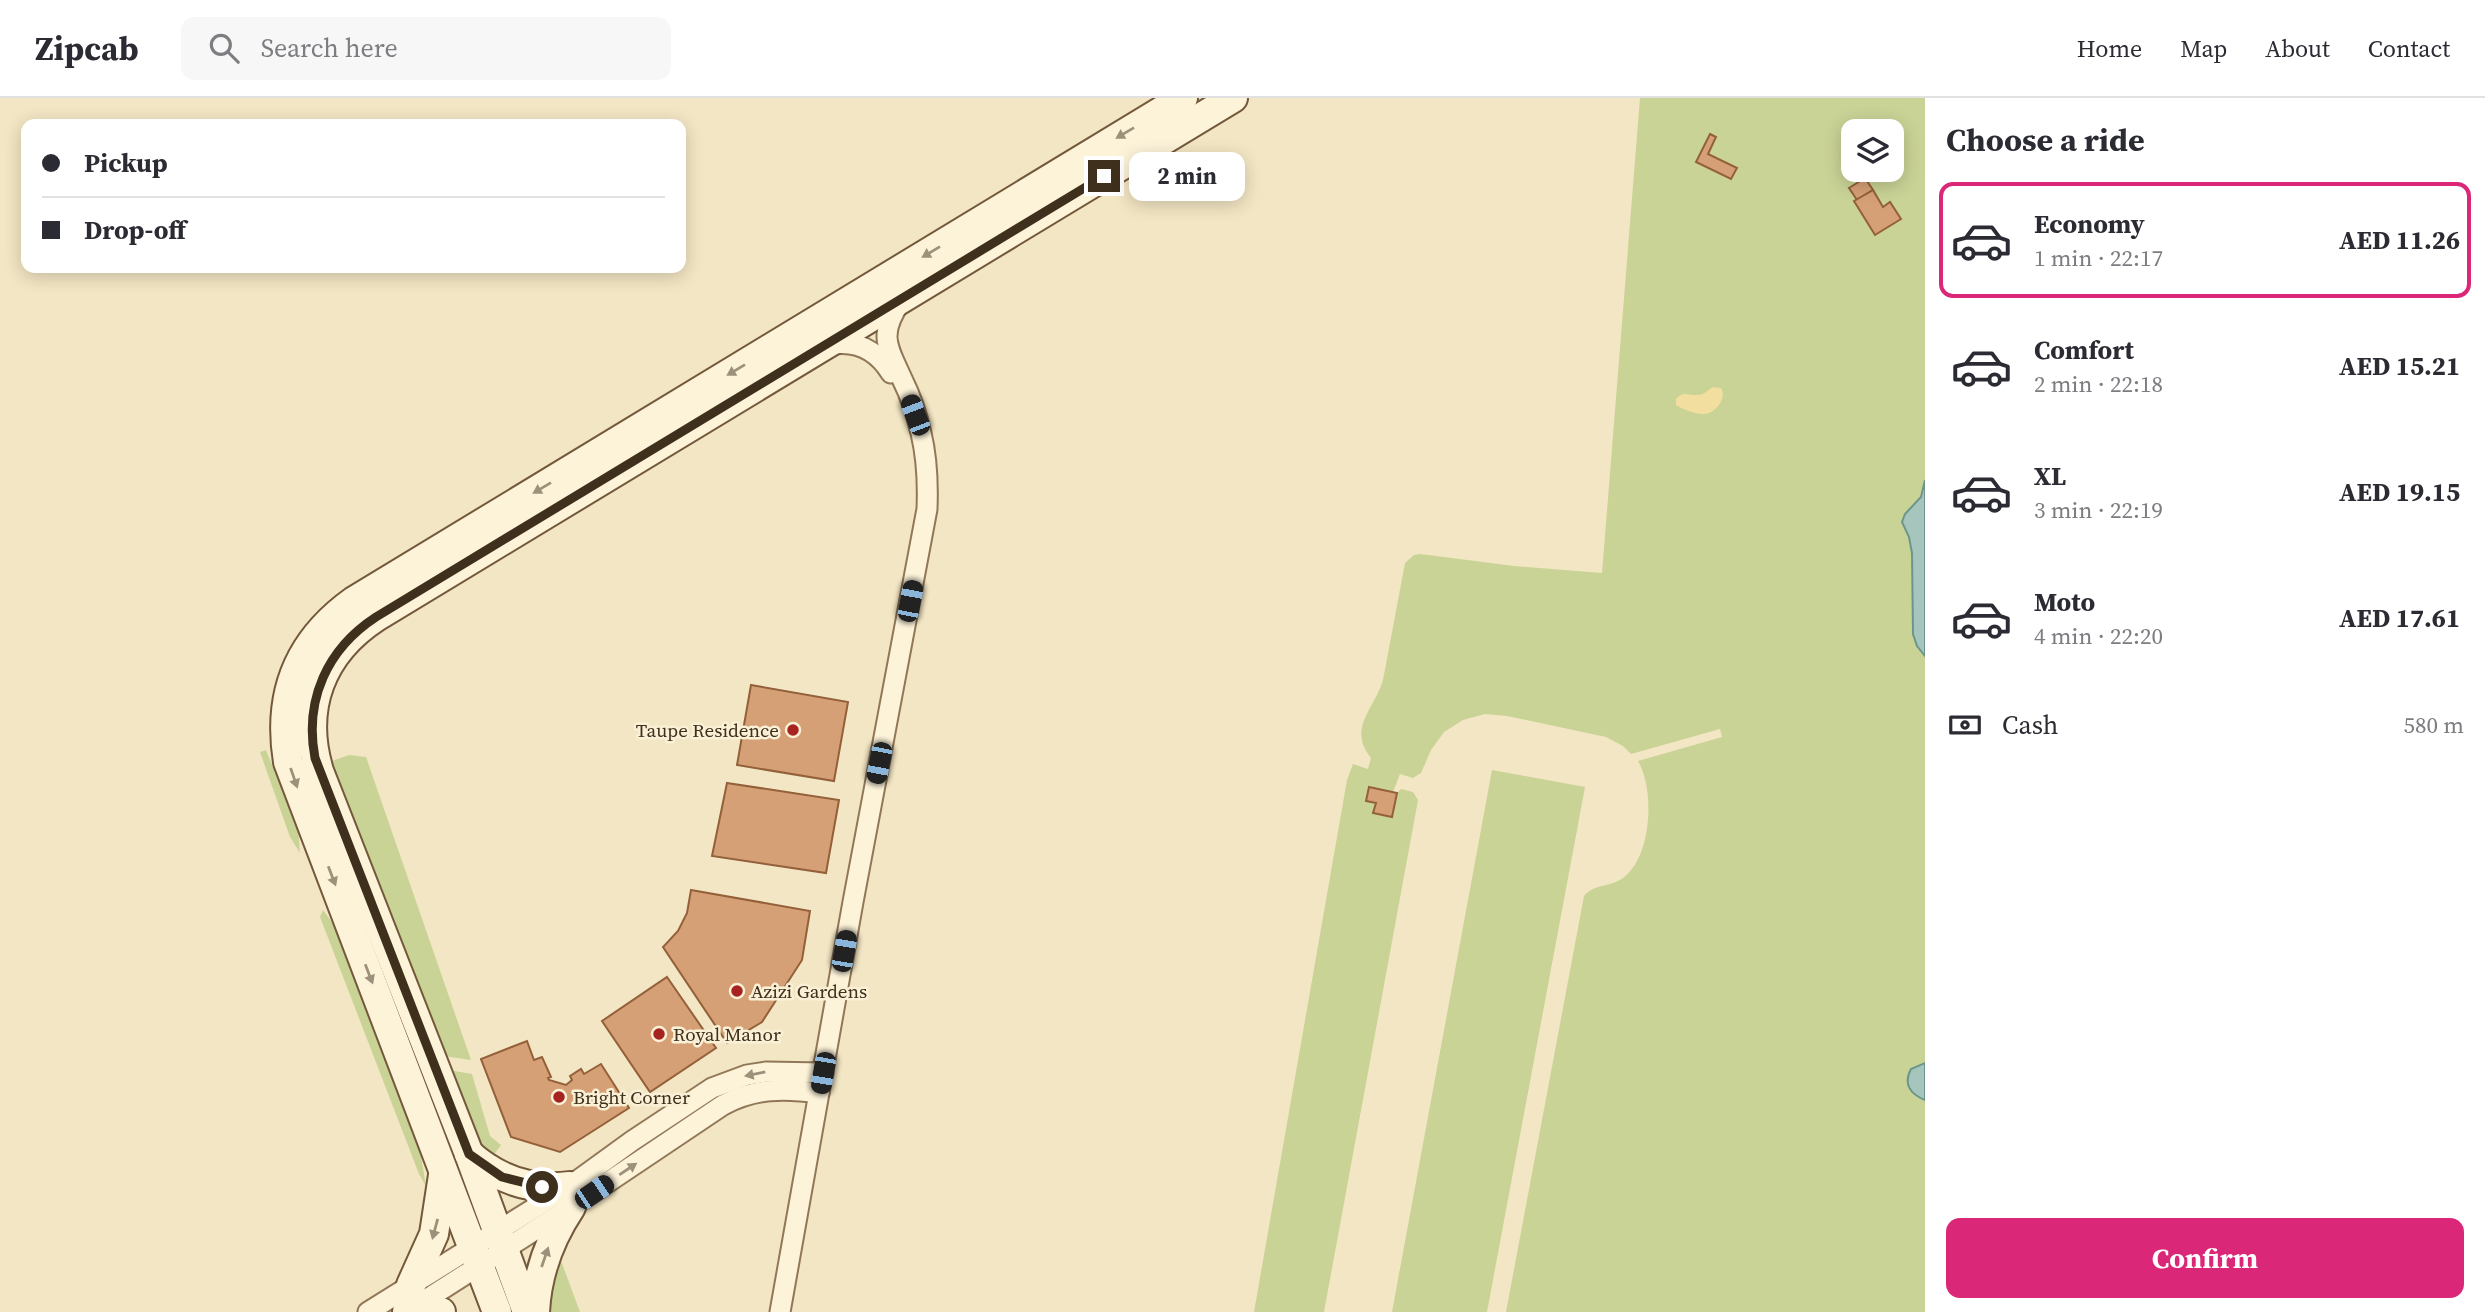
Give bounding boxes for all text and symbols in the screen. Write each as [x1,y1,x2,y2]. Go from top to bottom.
search box [181,17,671,80]
text: Zipcab [35,26,139,71]
icon: search [205,29,243,67]
text: Search here [261,30,398,66]
text: Home [2077,32,2142,65]
text: Map [2180,32,2227,65]
text: About [2265,32,2330,65]
text: Contact [2368,32,2450,65]
text: Choose a ride [1946,118,2145,162]
map controls [1841,119,1904,182]
button: layers [1841,119,1904,182]
one-way arrow [1116,127,1135,140]
text: Pickup [84,145,168,181]
callout: 2 min [1128,152,1244,200]
route end [1088,160,1120,192]
text: 2 min [1157,160,1217,192]
text: Economy [2034,206,2145,242]
icon: car [1950,209,2013,272]
text: Drop-off [84,212,186,248]
text: AED 11.26 [2339,222,2460,258]
text: 1 min · 22:17 [2034,242,2163,274]
one-way arrow [921,245,940,258]
text: Comfort [2034,332,2134,368]
icon: car [1950,335,2013,398]
text: AED 15.21 [2339,348,2460,384]
one-way arrow [727,363,746,376]
text: 2 min · 22:18 [2034,368,2163,400]
car [898,392,933,438]
text: XL [2034,458,2066,494]
icon: car [1950,461,2013,524]
text: AED 19.15 [2339,474,2460,510]
one-way arrow [532,481,551,494]
text: 3 min · 22:19 [2034,494,2163,526]
car [896,578,925,624]
text: Moto [2034,584,2095,620]
icon: car [1950,587,2013,650]
text: AED 17.61 [2339,600,2460,636]
text: 4 min · 22:20 [2034,620,2163,652]
icon: cash [1946,706,1984,744]
text: Cash [2002,707,2058,743]
text: 580 m [2403,709,2464,741]
place label: Taupe Residence [636,717,779,743]
marker: Taupe Residence [785,722,801,738]
car [865,740,894,786]
one-way arrow [289,768,300,789]
one-way arrow [326,865,337,886]
car [831,928,858,974]
one-way arrow [363,963,374,984]
place label: Azizi Gardens [751,978,867,1004]
marker: Azizi Gardens [729,983,745,999]
place label: Royal Manor [673,1021,781,1047]
marker: Royal Manor [651,1026,667,1042]
car [810,1050,837,1096]
one-way arrow [744,1069,766,1080]
place label: Bright Corner [573,1084,690,1110]
marker: Bright Corner [551,1089,567,1105]
one-way arrow [618,1163,637,1176]
route start [526,1171,558,1203]
car [571,1172,618,1212]
one-way arrow [429,1218,440,1240]
button: Confirm [1946,1218,2464,1298]
one-way arrow [540,1246,551,1267]

